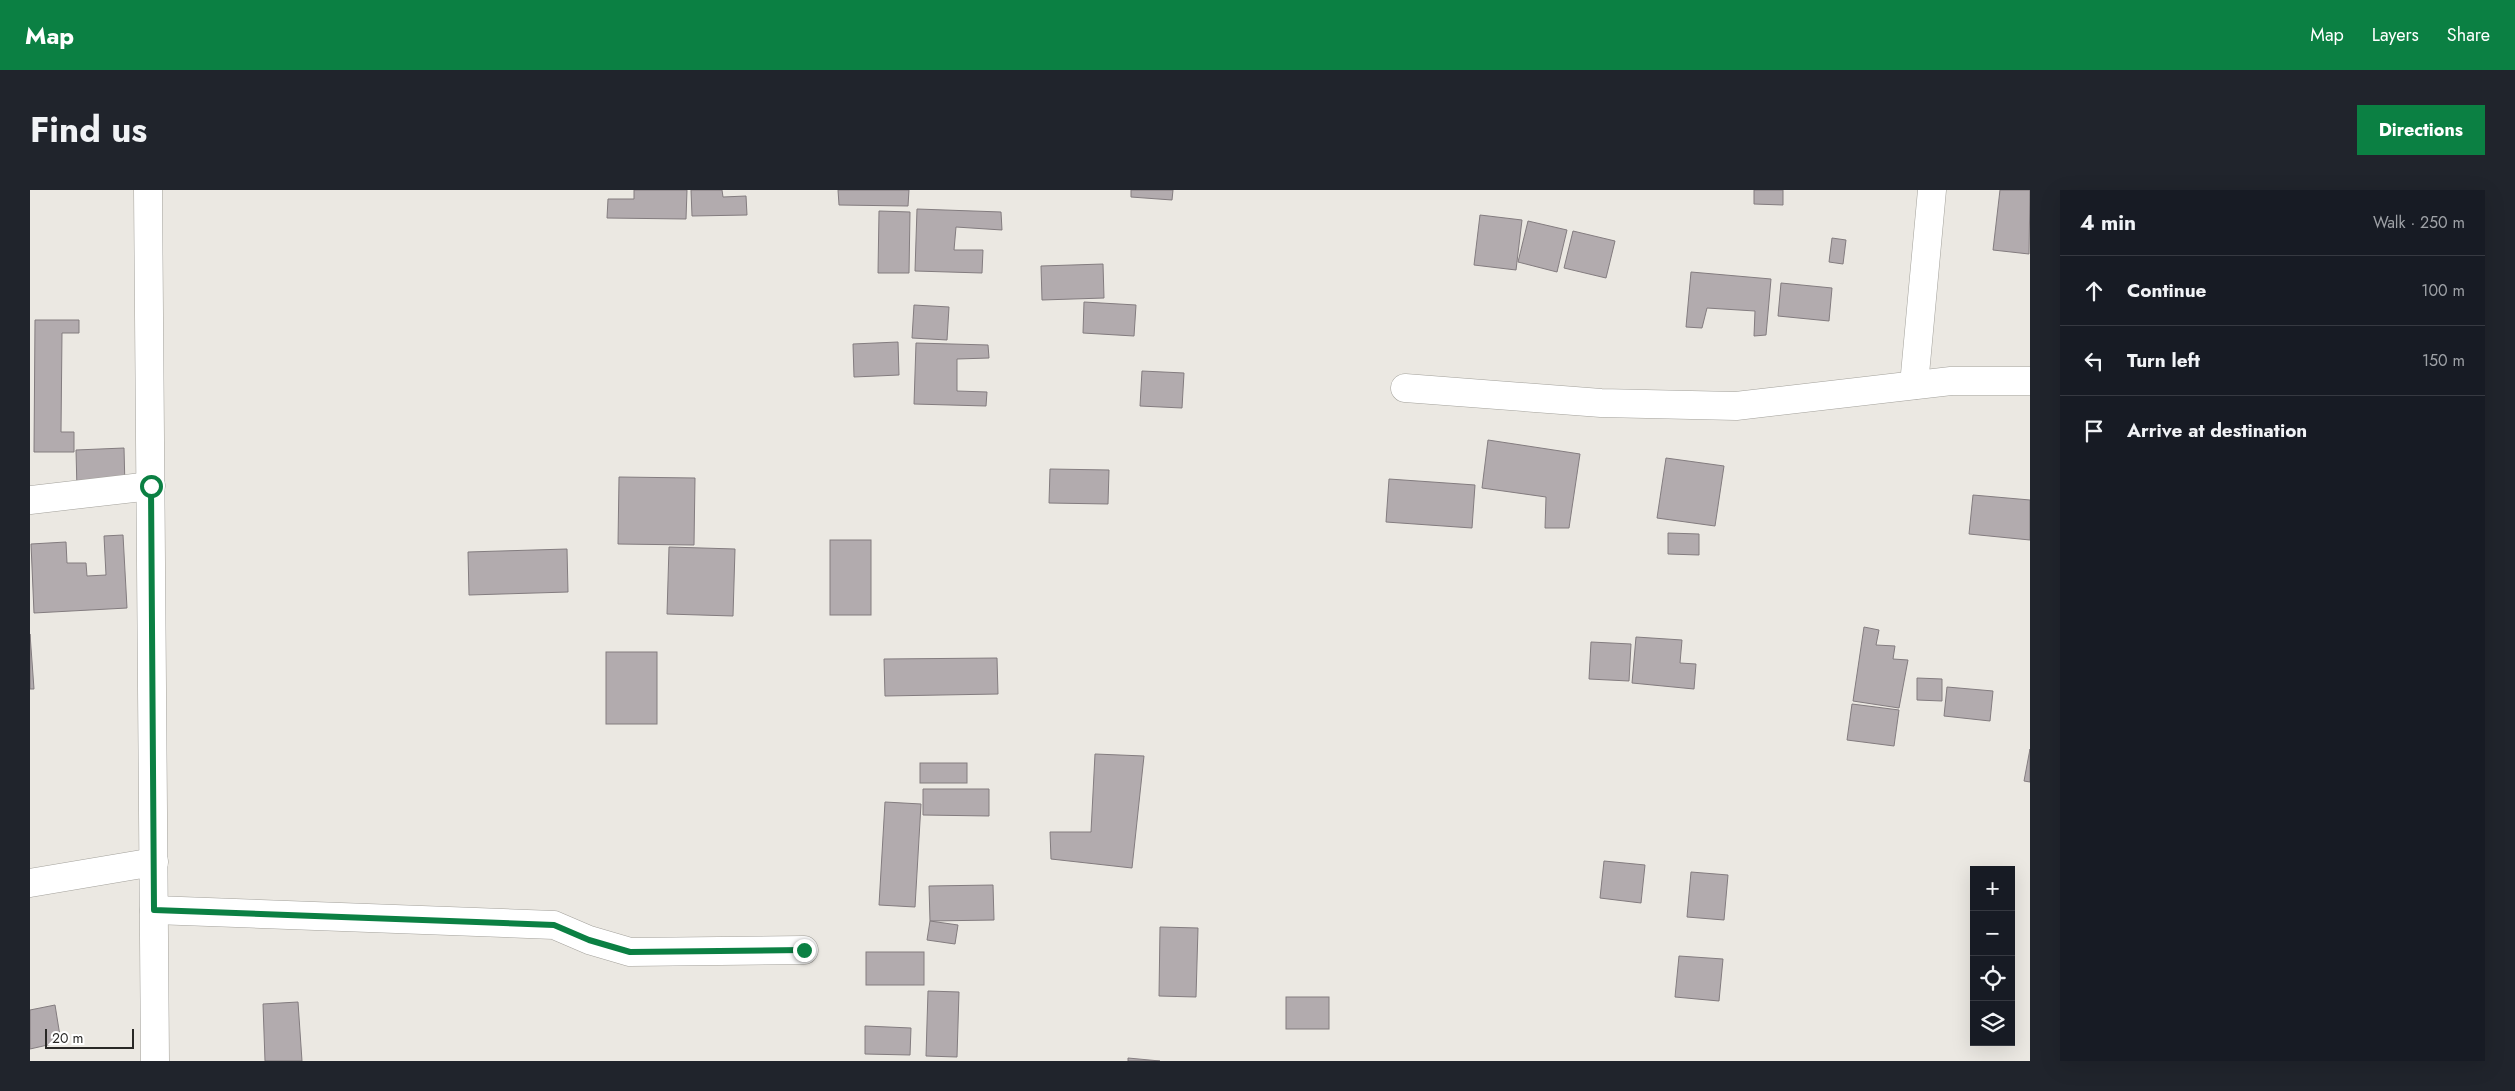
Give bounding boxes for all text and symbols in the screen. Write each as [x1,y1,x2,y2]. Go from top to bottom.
text: Map [25,18,74,53]
text: Map [2310,22,2344,48]
text: Layers [2372,22,2419,48]
text: Share [2447,22,2490,48]
text: Find us [30,105,147,155]
button: Directions [2357,105,2485,155]
text: 4 min [2080,208,2136,238]
text: Walk · 250 m [2373,211,2465,234]
icon: ahead [2080,277,2108,305]
text: Continue [2127,277,2206,304]
text: 100 m [2421,279,2465,302]
icon: left [2080,347,2108,375]
text: Turn left [2127,347,2200,374]
text: 150 m [2422,349,2465,372]
icon: arrive [2080,417,2108,445]
text: Arrive at destination [2127,417,2307,444]
route start [140,475,163,498]
map controls [1970,866,2015,1046]
button: + [1970,866,2015,911]
button: − [1970,911,2015,956]
route end [793,939,816,962]
button: locate [1970,956,2015,1001]
button: layers [1970,1001,2015,1046]
scale bar [45,1026,134,1049]
text: 20 m [52,1028,84,1048]

